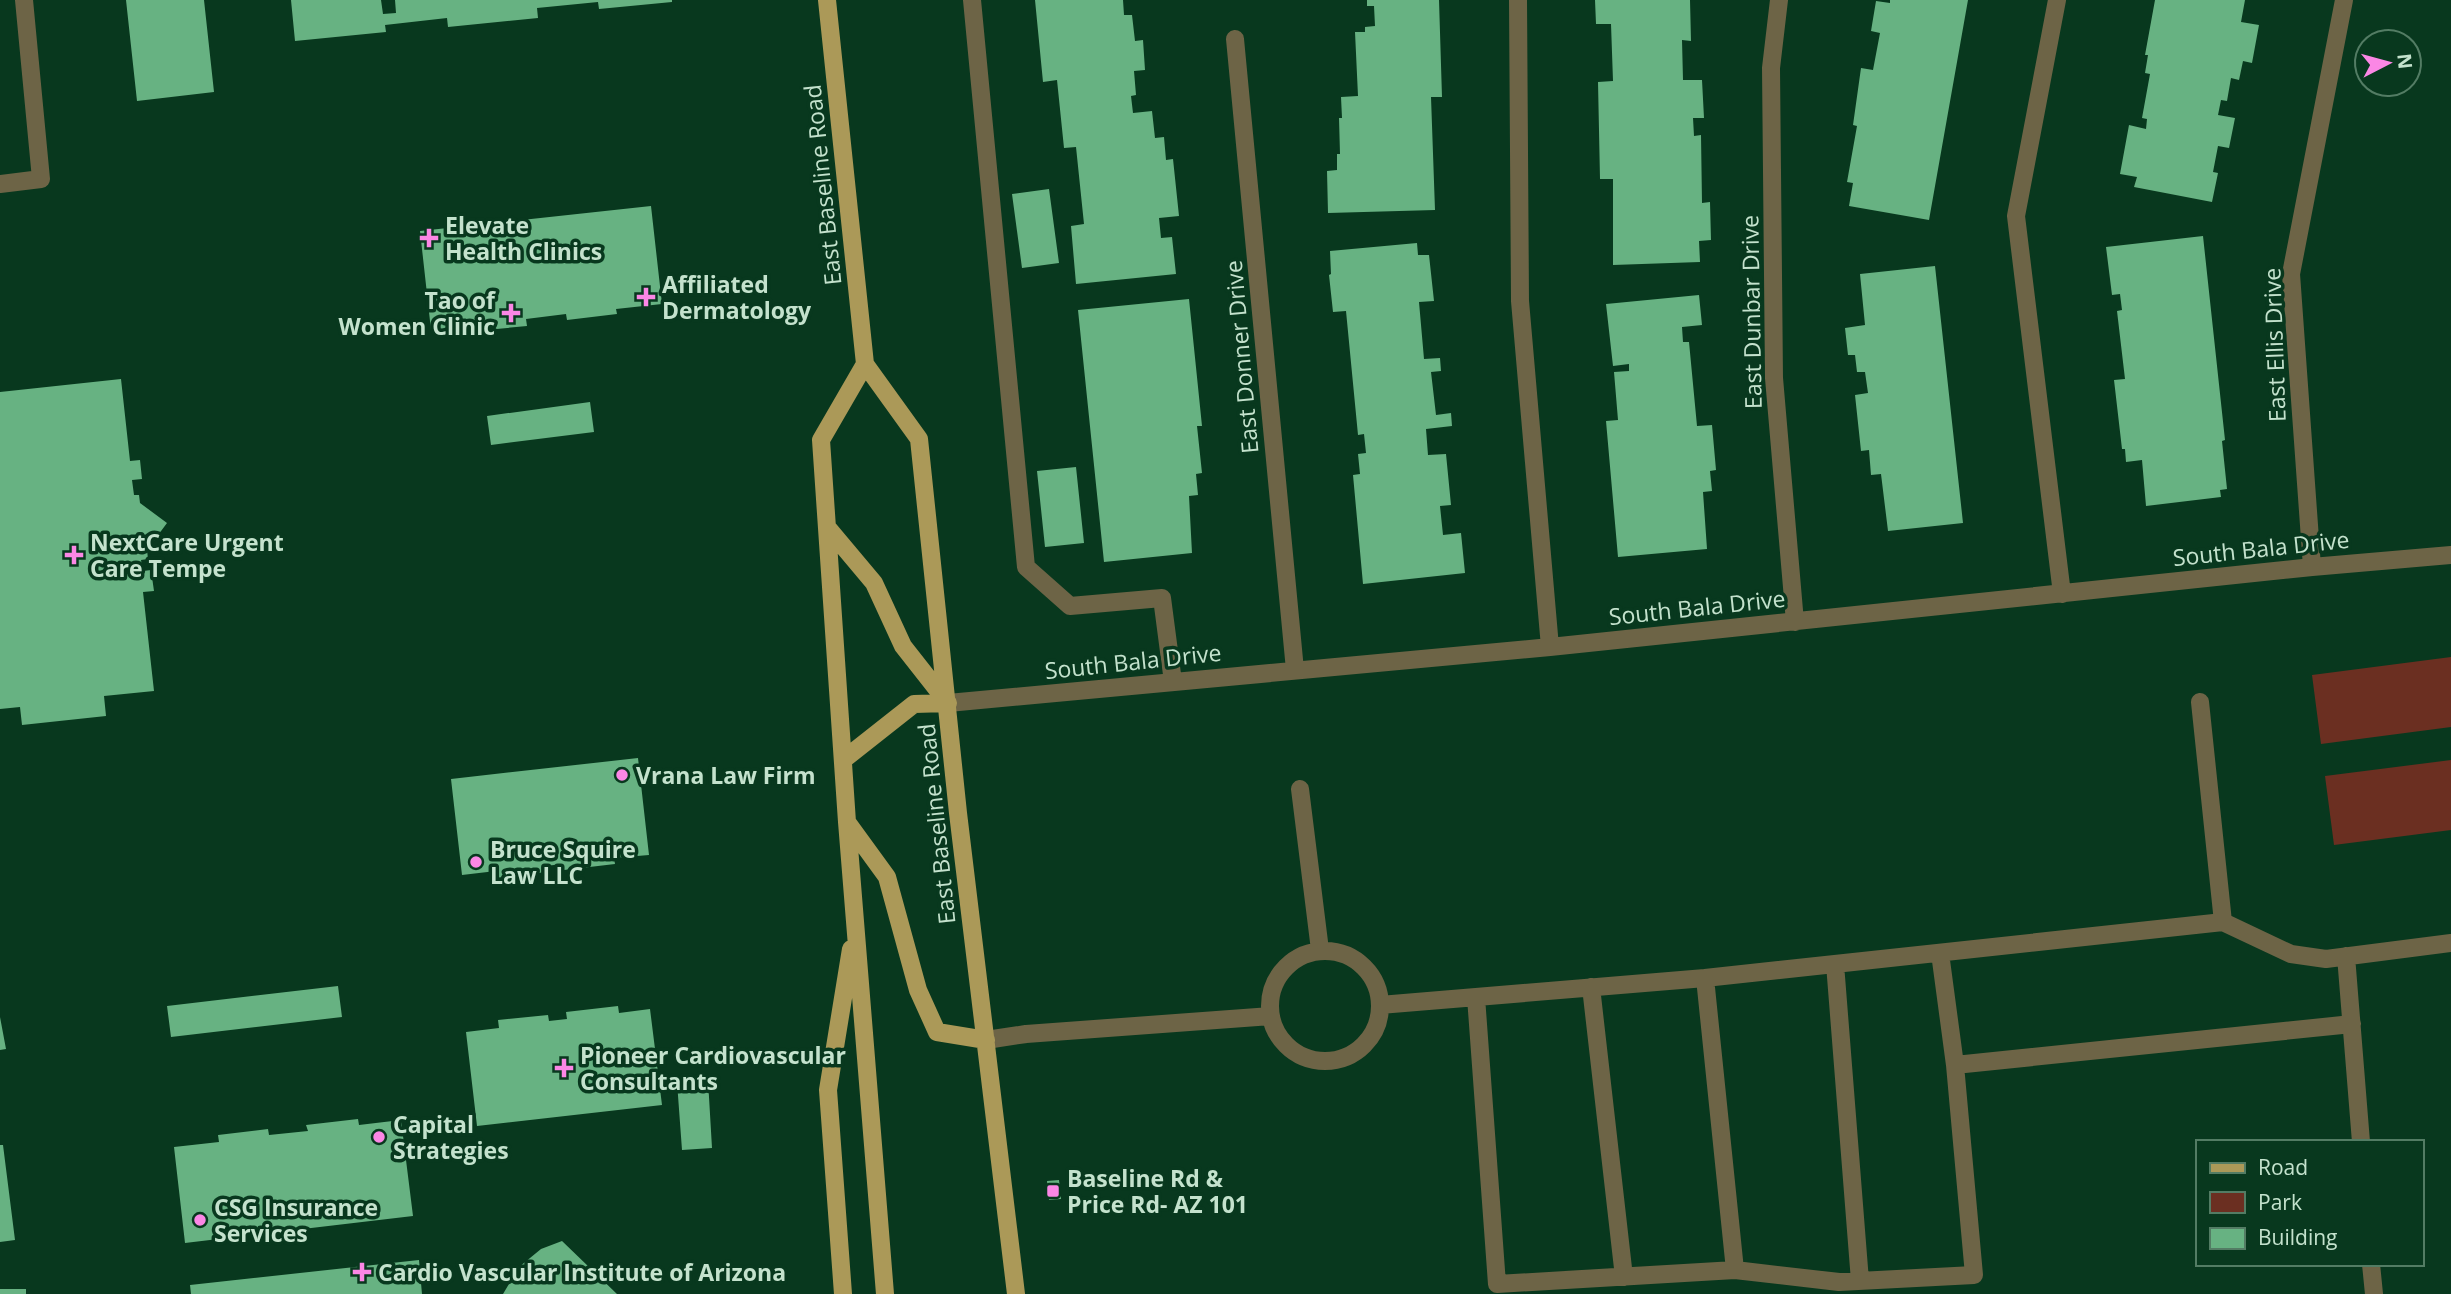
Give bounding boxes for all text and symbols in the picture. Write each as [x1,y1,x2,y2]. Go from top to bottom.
north arrow [2353,28,2423,98]
text: N [2391,52,2419,70]
street label: East Baseline Road [796,83,848,287]
place label: Elevate Health Clinics [445,209,602,267]
street label: East Dunbar Drive [1733,215,1769,409]
marker: Elevate Health Clinics [419,228,439,248]
street label: East Donner Drive [1217,259,1265,455]
street label: East Ellis Drive [2255,267,2293,423]
place label: Affiliated Dermatology [662,268,812,326]
place label: Tao of Women Clinic [339,284,496,342]
marker: Affiliated Dermatology [636,287,656,307]
marker: Tao of Women Clinic [501,303,521,323]
street label: South Bala Drive [2171,523,2351,573]
place label: NextCare Urgent Care Tempe [90,526,284,584]
marker: NextCare Urgent Care Tempe [64,545,84,565]
street label: South Bala Drive [1607,582,1787,632]
street label: South Bala Drive [1043,636,1223,686]
street label: East Baseline Road [910,722,962,926]
place label: Vrana Law Firm [636,759,816,791]
marker: Vrana Law Firm [614,767,630,783]
place label: Bruce Squire Law LLC [490,833,636,891]
marker: Bruce Squire Law LLC [468,854,484,870]
place label: Pioneer Cardiovascular Consultants [580,1039,846,1097]
marker: Pioneer Cardiovascular Consultants [554,1058,574,1078]
place label: Capital Strategies [393,1108,509,1166]
marker: Capital Strategies [371,1129,387,1145]
legend [2196,1140,2423,1266]
text: Road [2258,1153,2308,1181]
place label: Baseline Rd & Price Rd- AZ 101 [1067,1162,1248,1220]
marker: Baseline Rd & Price Rd- AZ 101 [1045,1183,1061,1199]
text: Park [2258,1188,2302,1216]
place label: CSG Insurance Services [214,1191,378,1249]
marker: CSG Insurance Services [192,1212,208,1228]
text: Building [2258,1223,2337,1251]
place label: Cardio Vascular Institute of Arizona [378,1256,786,1288]
marker: Cardio Vascular Institute of Arizona [352,1262,372,1282]

